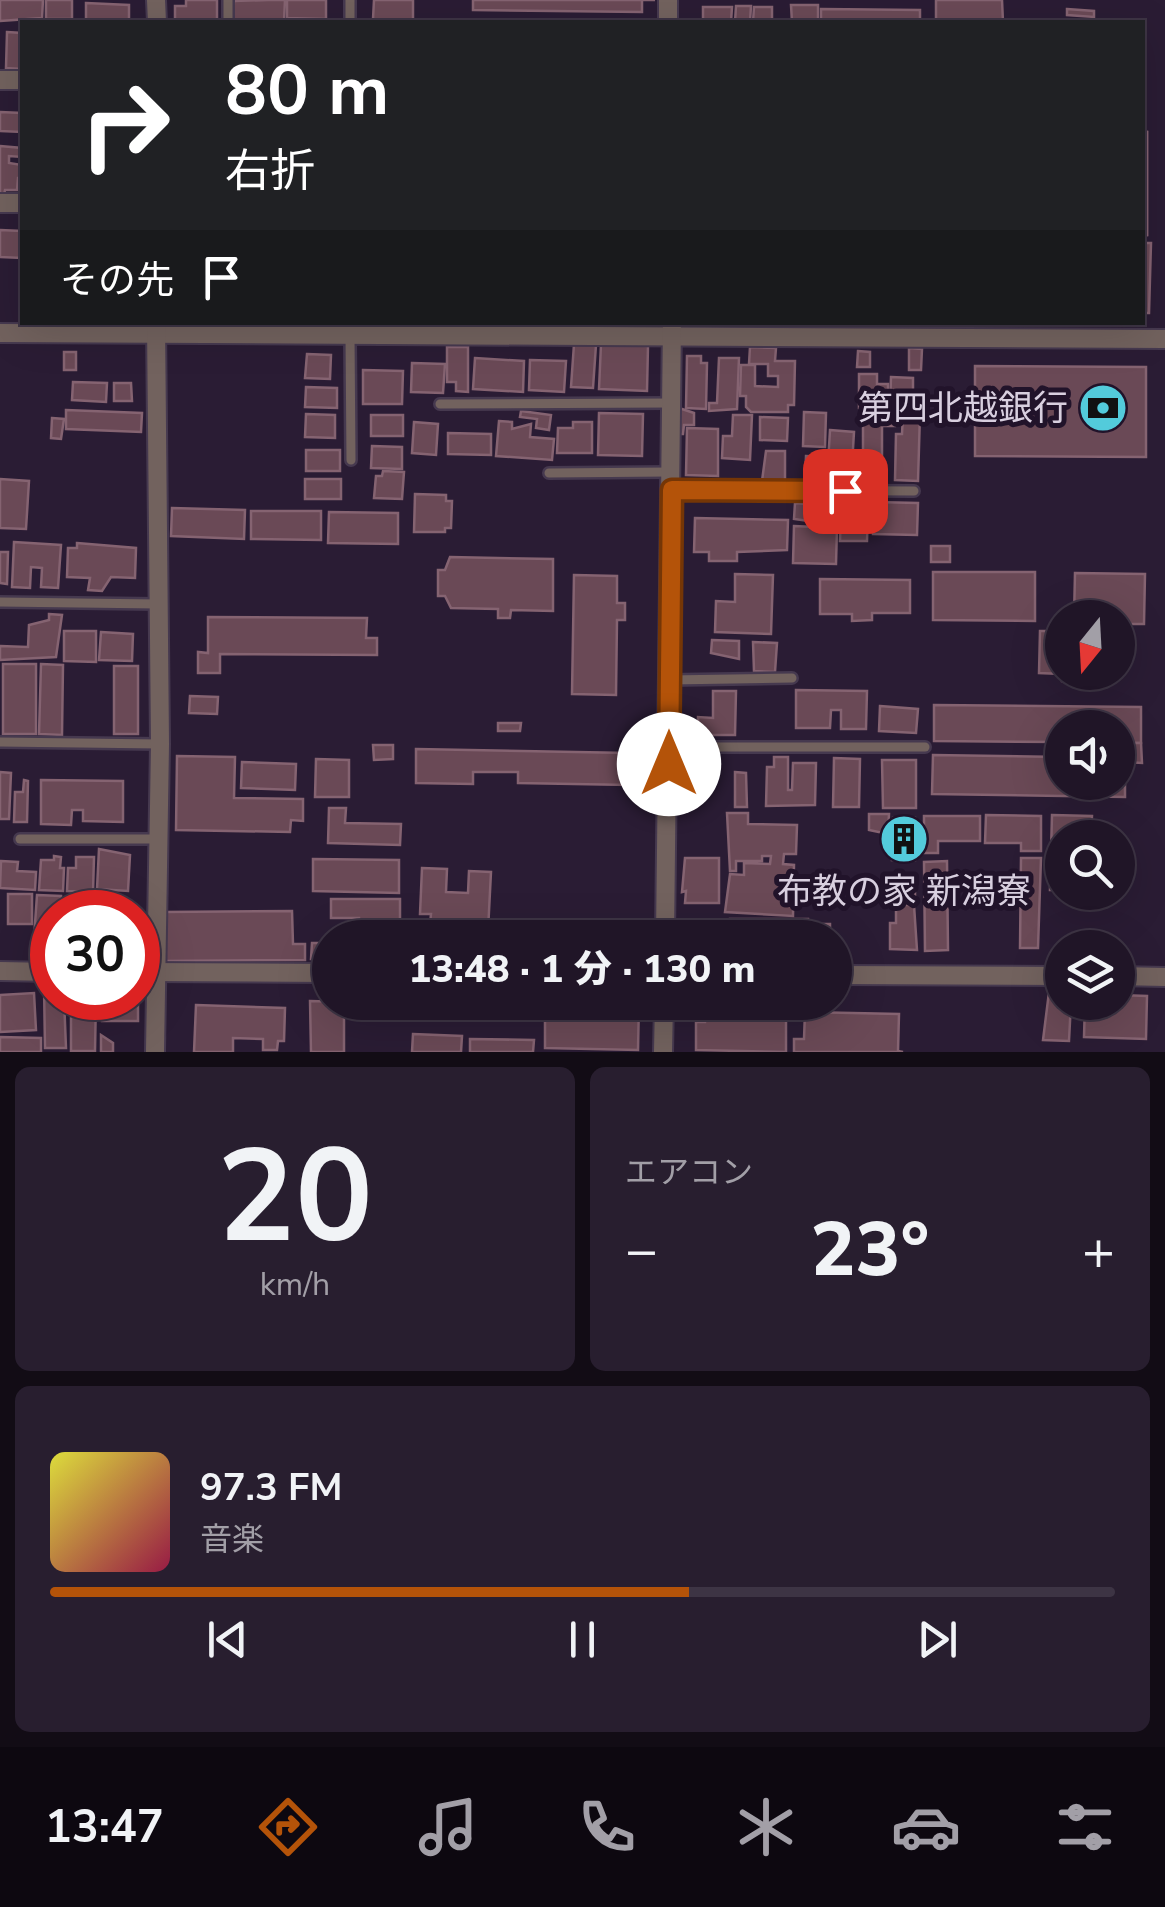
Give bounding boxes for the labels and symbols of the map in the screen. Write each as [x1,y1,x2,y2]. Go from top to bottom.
bank icon: 第四北越銀行 [1077,382,1129,434]
place label: 第四北越銀行 [858,385,1068,432]
pin [803,449,888,534]
north arrow [1045,600,1135,690]
position arrow [617,712,721,816]
building icon: 布教の家 新潟寮 [878,813,930,865]
place label: 布教の家 新潟寮 [777,868,1031,915]
speed limit sign: 30 [30,890,160,1020]

